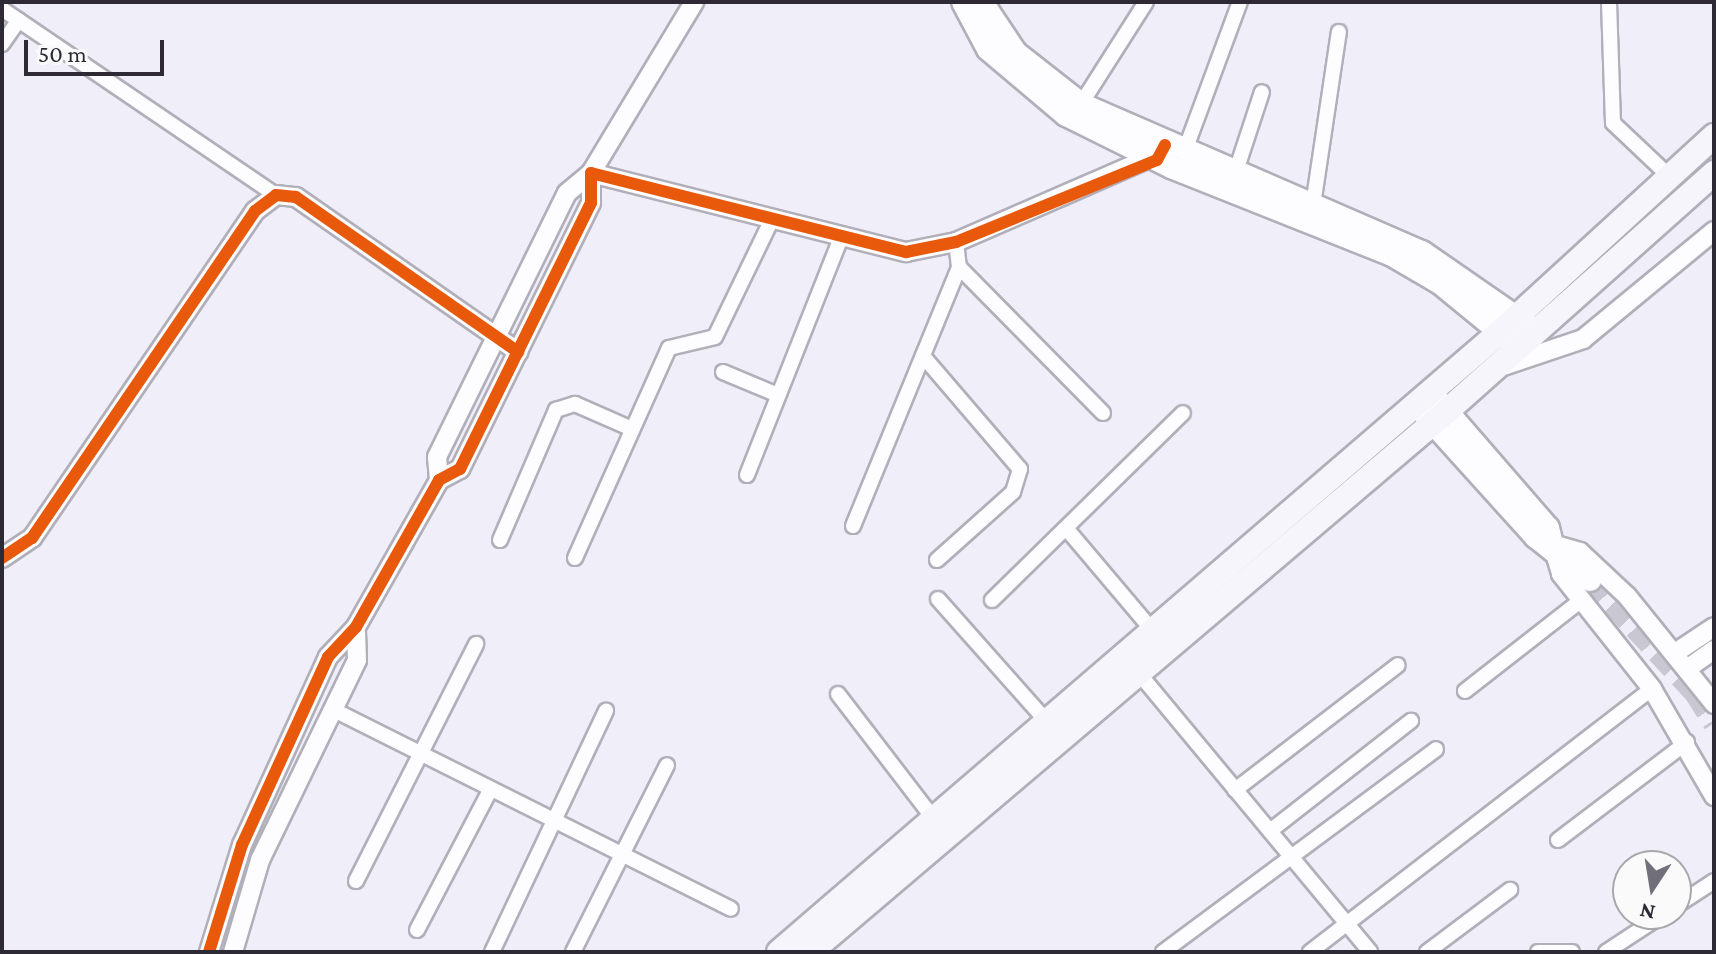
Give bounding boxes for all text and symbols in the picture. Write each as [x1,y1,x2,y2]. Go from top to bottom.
scale bar [28,24,168,74]
text: 50 m [38,40,87,67]
north arrow [1612,850,1692,930]
text: N [1637,898,1657,926]

